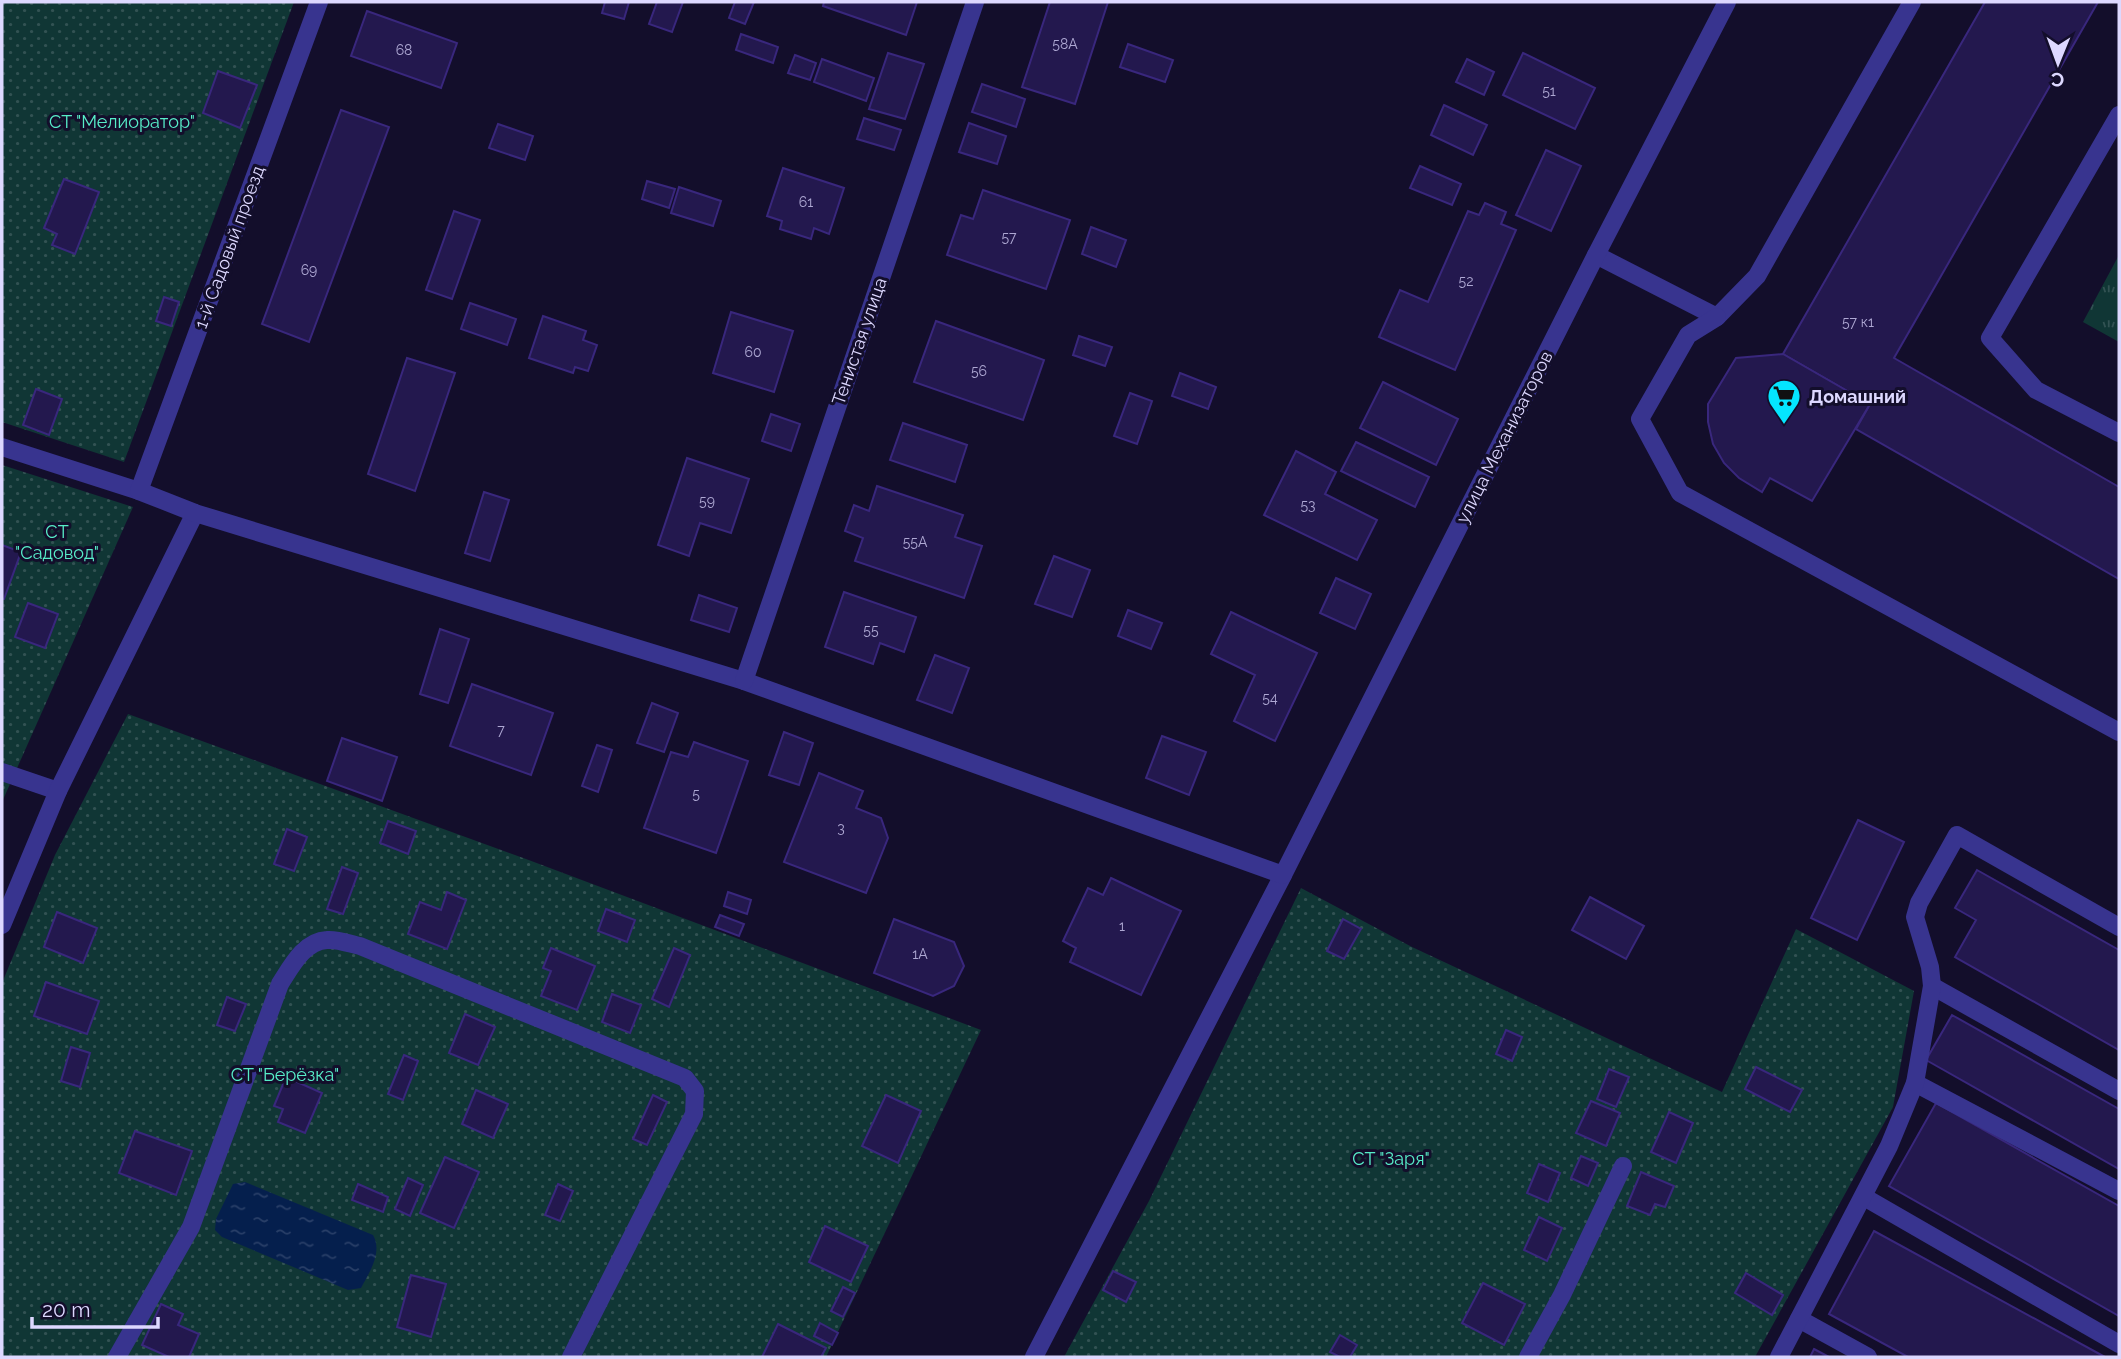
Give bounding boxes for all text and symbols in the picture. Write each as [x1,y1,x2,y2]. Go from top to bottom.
north arrow [2023,28,2093,98]
house number: 58А [1052,36,1078,52]
house number: 68 [396,42,412,58]
text: С [2051,69,2064,91]
house number: 51 [1542,83,1556,99]
park label: СТ "Мелиоратор" [49,111,195,132]
street label: 1-й Садовый проезд [190,163,268,331]
house number: 61 [799,194,813,210]
house number: 57 [1001,229,1017,245]
house number: 69 [301,262,317,278]
house number: 52 [1459,273,1473,289]
street label: Тенистая улица [827,275,891,407]
house number: 57 к1 [1842,314,1874,330]
house number: 60 [744,344,762,360]
street label: улица Механизаторов [1451,347,1557,527]
house number: 56 [971,363,987,379]
supermarket icon: Домашний [1765,377,1803,426]
place label: Домашний [1809,386,1906,407]
house number: 59 [699,493,715,509]
house number: 53 [1300,497,1316,513]
park label: СТ "Садовод" [15,521,99,563]
house number: 55А [903,534,928,550]
house number: 55 [863,622,879,638]
house number: 54 [1262,690,1278,706]
house number: 7 [497,722,505,738]
house number: 5 [692,786,700,802]
house number: 3 [837,820,845,836]
house number: 1 [1119,918,1125,934]
house number: 1А [912,946,928,962]
park label: СТ "Берёзка" [231,1064,339,1085]
park label: СТ "Заря" [1352,1148,1430,1169]
scale bar [32,1286,158,1330]
text: 20 m [42,1297,90,1322]

